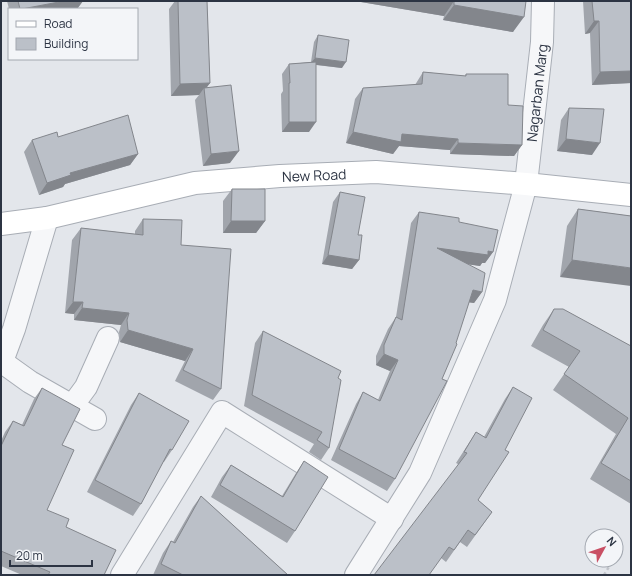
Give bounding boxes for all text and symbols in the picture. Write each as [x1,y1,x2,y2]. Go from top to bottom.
legend [8,8,138,60]
text: Road [44,15,72,32]
text: Building [44,35,88,52]
street label: Nagarban Marg [521,43,551,143]
street label: New Road [282,164,347,185]
north arrow [584,528,624,568]
text: N [604,533,620,549]
scale bar [10,542,92,568]
text: 20 m [16,547,43,564]

